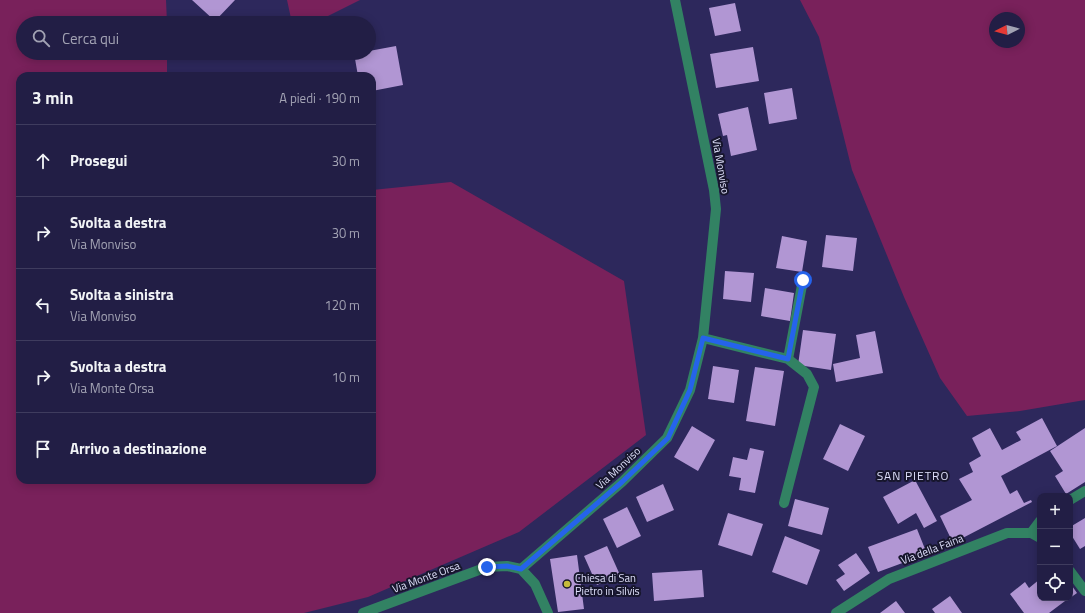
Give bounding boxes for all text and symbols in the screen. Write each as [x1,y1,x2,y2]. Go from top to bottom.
north arrow [989,12,1025,48]
search box [16,16,376,60]
icon: search [30,27,52,49]
text: Cerca qui [62,27,119,50]
text: 3 min [32,85,73,111]
text: A piedi · 190 m [279,88,360,108]
street label: Via Monviso [708,137,734,195]
text: Prosegui [70,149,127,172]
icon: ahead [32,150,54,172]
text: 30 m [332,151,360,171]
text: Svolta a destra [70,211,167,234]
icon: right [32,222,54,244]
text: 30 m [332,223,360,243]
text: Via Monviso [70,234,136,254]
route start [794,271,812,289]
text: Svolta a sinistra [70,283,174,306]
icon: left [32,294,54,316]
text: 120 m [324,295,360,315]
text: Via Monviso [70,306,136,326]
text: Svolta a destra [70,355,167,378]
icon: right [32,366,54,388]
text: 10 m [332,367,360,387]
text: Via Monte Orsa [70,378,154,398]
text: Arrivo a destinazione [70,437,207,460]
icon: arrive [32,438,54,460]
street label: Via Monviso [592,443,644,493]
district label: SAN PIETRO [877,466,949,485]
map controls [1037,493,1073,601]
button: + [1037,493,1073,529]
button: − [1037,529,1073,565]
street label: Via della Faina [898,530,966,568]
street label: Via Monte Orsa [390,557,463,597]
route end [478,558,496,576]
button: locate [1037,565,1073,601]
place label: Chiesa di San Pietro in Silvis [575,570,640,599]
marker: Chiesa di San Pietro in Silvis [562,579,572,589]

